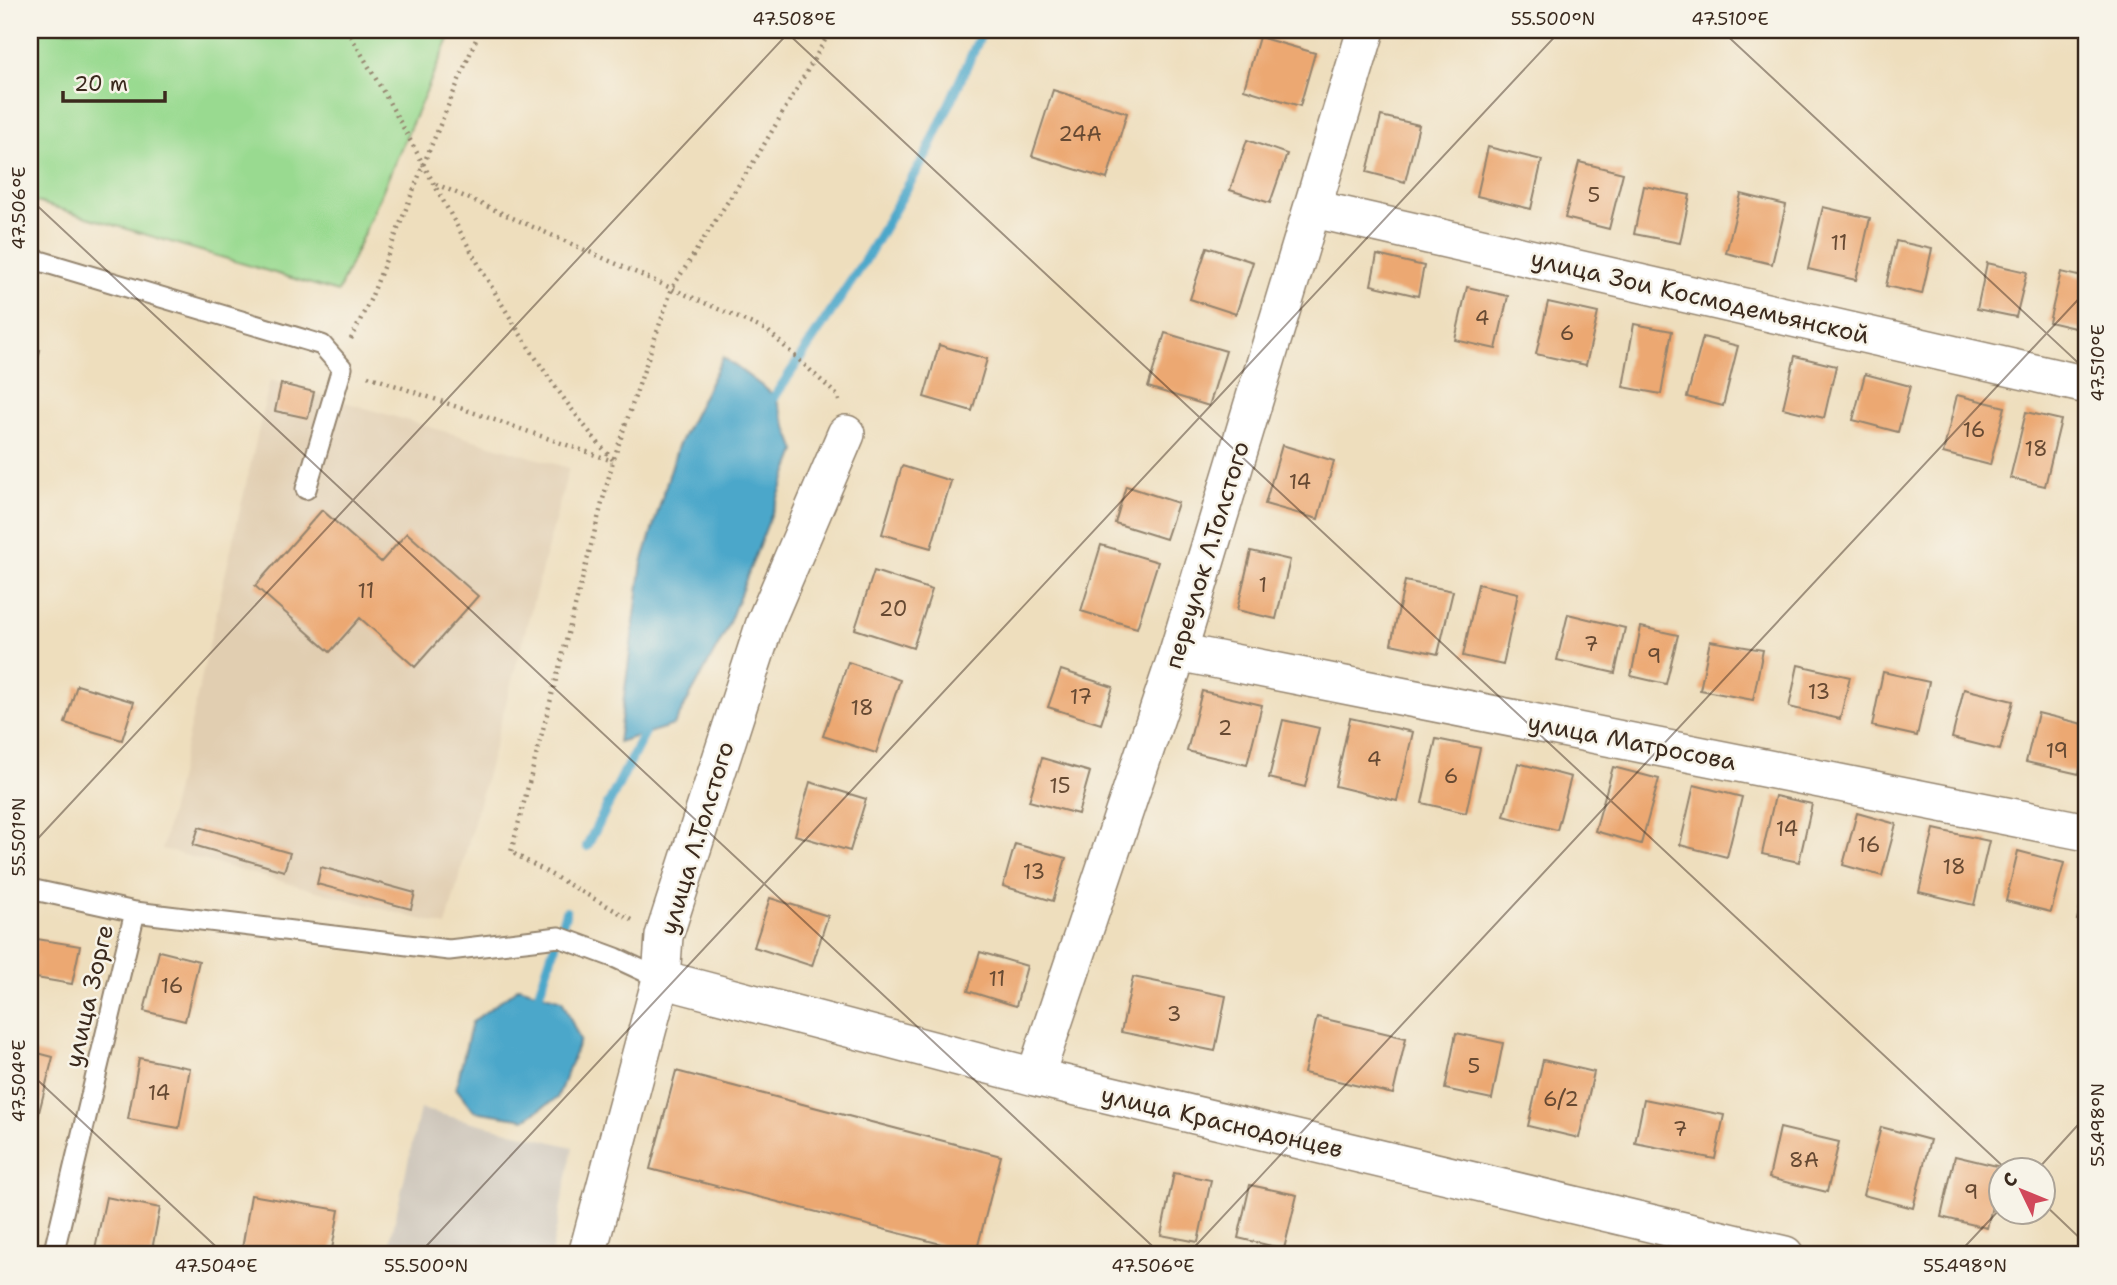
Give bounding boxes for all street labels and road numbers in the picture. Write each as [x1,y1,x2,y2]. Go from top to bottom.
street label: улица Зои Космодемьянской [1528,242,1872,352]
street label: переулок Л.Толстого [1157,437,1257,673]
street label: улица Матросова [1525,706,1739,778]
street label: улица Л.Толстого [652,737,742,939]
street label: улица Зорге [57,921,121,1071]
street label: улица Краснодонцев [1098,1079,1346,1165]

